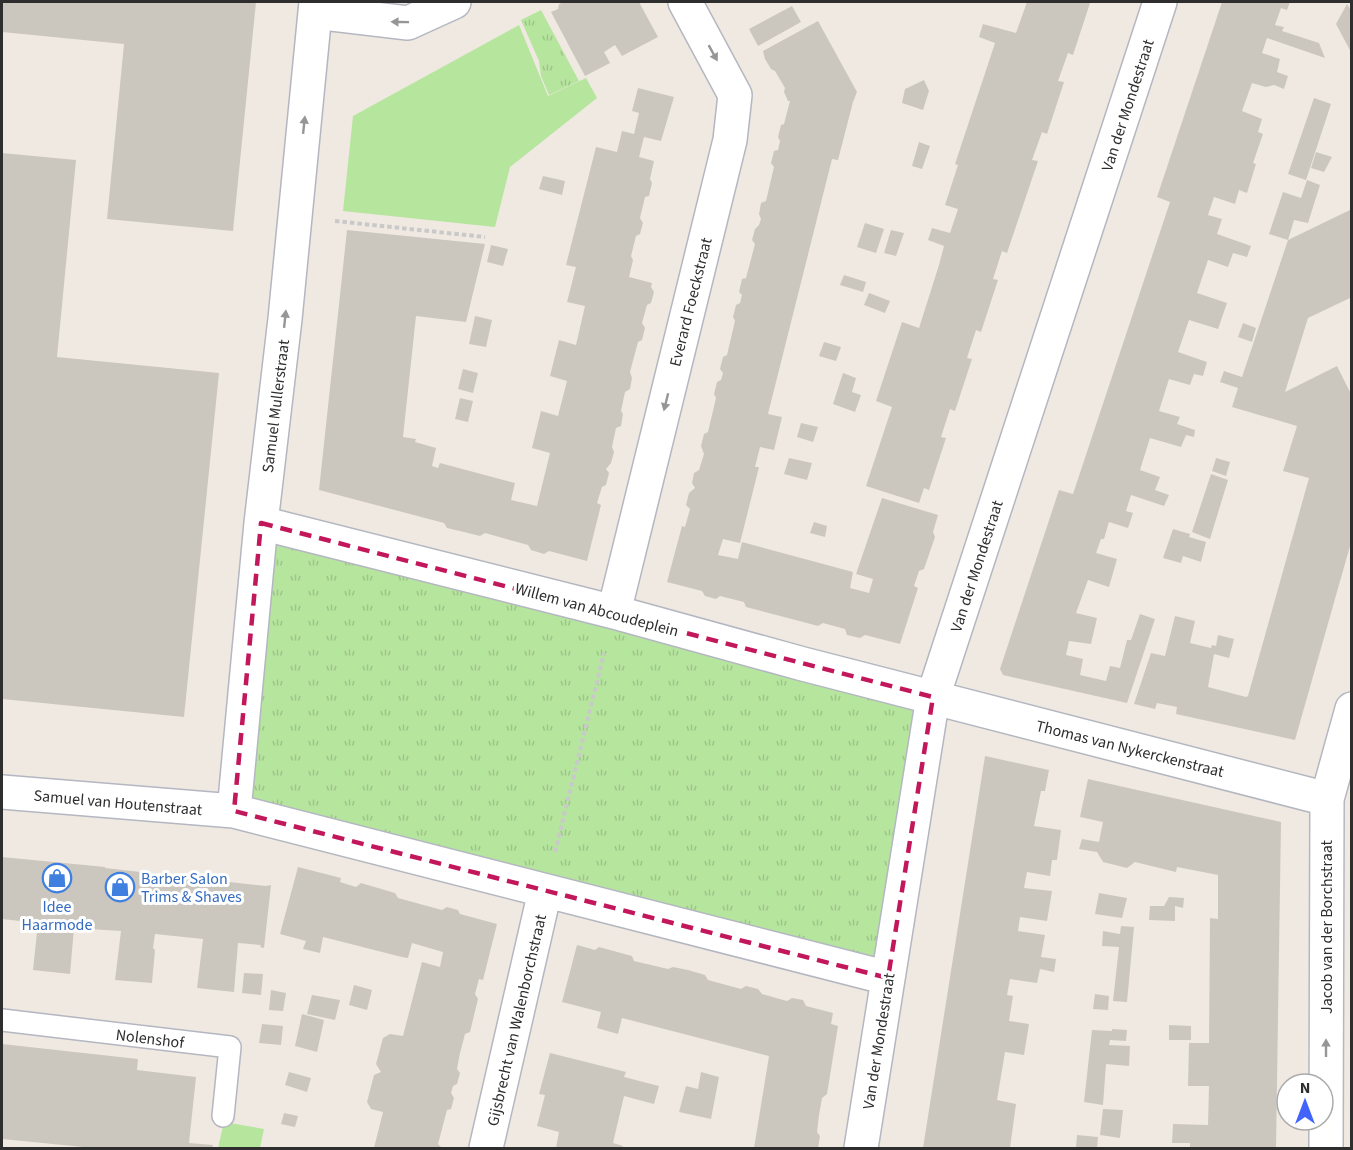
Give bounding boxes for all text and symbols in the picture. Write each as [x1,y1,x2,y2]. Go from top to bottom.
one-way arrow [391,17,410,26]
street label: Van der Mondestraat [1096,36,1160,174]
one-way arrow [708,45,718,62]
one-way arrow [299,116,309,135]
street label: Everard Foeckstraat [664,235,718,369]
one-way arrow [280,310,290,329]
street label: Samuel Mullerstraat [257,338,295,474]
one-way arrow [660,393,670,411]
street label: Van der Mondestraat [945,497,1009,635]
street label: Willem van Abcoudeplein [513,578,681,642]
street label: Thomas van Nykerckenstraat [1033,715,1227,783]
street label: Samuel van Houtenstraat [33,785,204,821]
street label: Jacob van der Borchstraat [1316,839,1338,1014]
shop icon: Idee Haarmode [41,862,73,894]
place label: Barber Salon Trims & Shaves [141,868,242,908]
shop icon: Barber Salon Trims & Shaves [104,871,136,903]
place label: Idee Haarmode [22,896,92,936]
street label: Gijsbrecht van Walenborchstraat [482,912,552,1128]
street label: Van der Mondestraat [857,971,901,1111]
street label: Nolenshof [115,1024,187,1054]
one-way arrow [1321,1039,1331,1058]
north arrow [1275,1072,1335,1132]
text: N [1300,1077,1310,1099]

